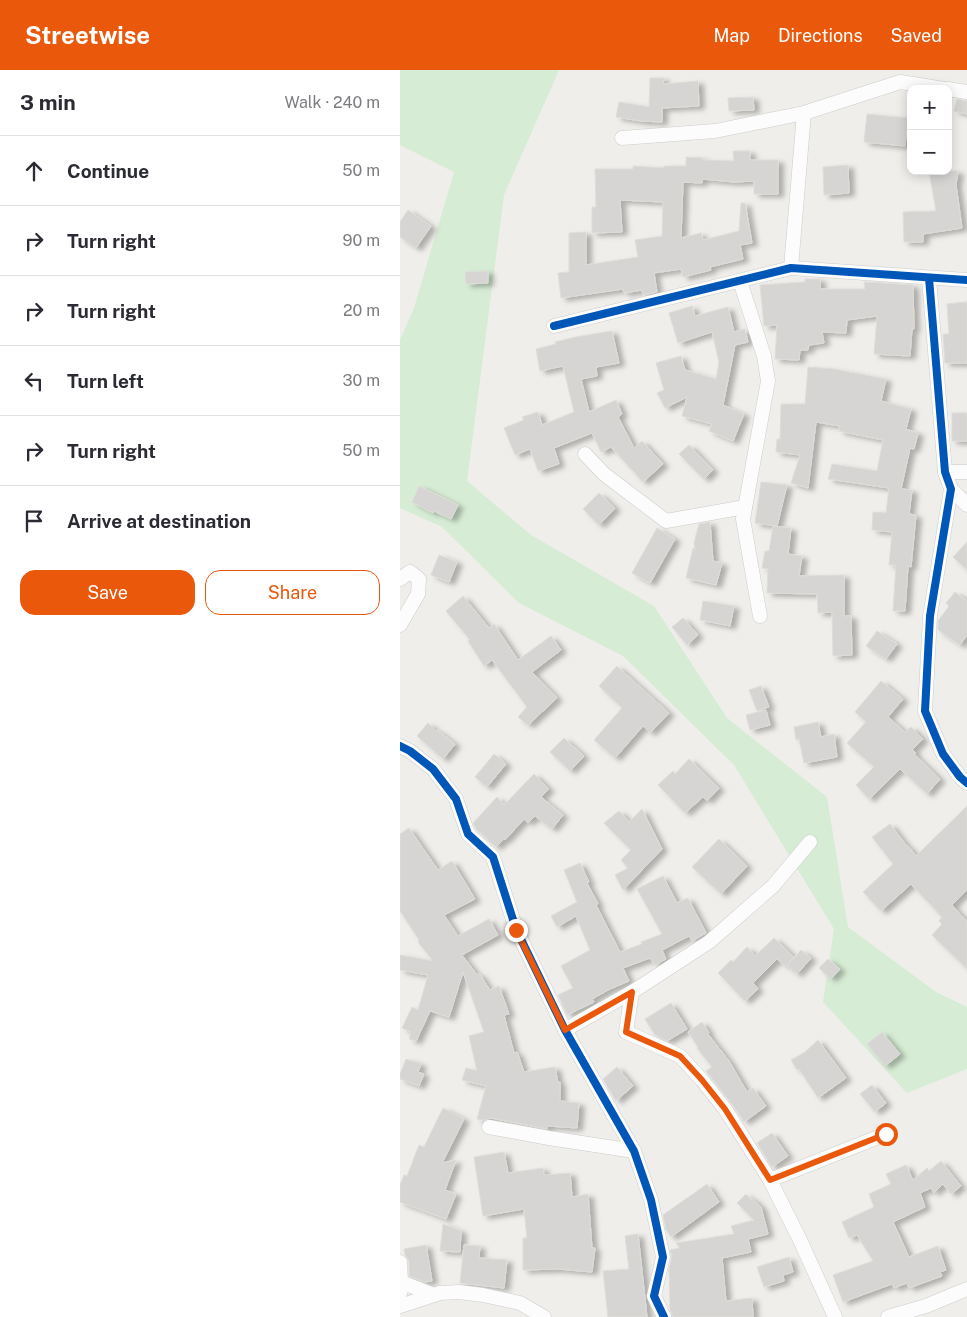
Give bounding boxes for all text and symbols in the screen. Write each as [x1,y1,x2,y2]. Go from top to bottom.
text: Streetwise [25,21,150,49]
text: Map [713,25,750,46]
text: Directions [778,25,863,46]
text: Saved [891,25,942,46]
map controls [907,85,952,175]
button: + [907,85,952,130]
text: 3 min [20,90,76,115]
text: Walk · 240 m [284,93,380,112]
button: − [907,130,952,175]
icon: ahead [20,157,48,185]
text: Continue [67,160,149,182]
text: 50 m [342,161,380,180]
icon: right [20,227,48,255]
text: Turn right [67,230,156,252]
text: 90 m [343,231,380,250]
icon: right [20,297,48,325]
text: Turn right [67,300,156,322]
text: 20 m [343,301,380,320]
icon: left [20,367,48,395]
text: Turn left [67,370,144,392]
text: 30 m [343,371,380,390]
icon: right [20,437,48,465]
text: Turn right [67,440,156,462]
text: 50 m [342,441,380,460]
icon: arrive [20,507,48,535]
text: Arrive at destination [67,510,251,532]
button: Save [20,570,195,615]
button: Share [205,570,380,615]
route end [505,919,528,942]
route start [875,1123,898,1146]

